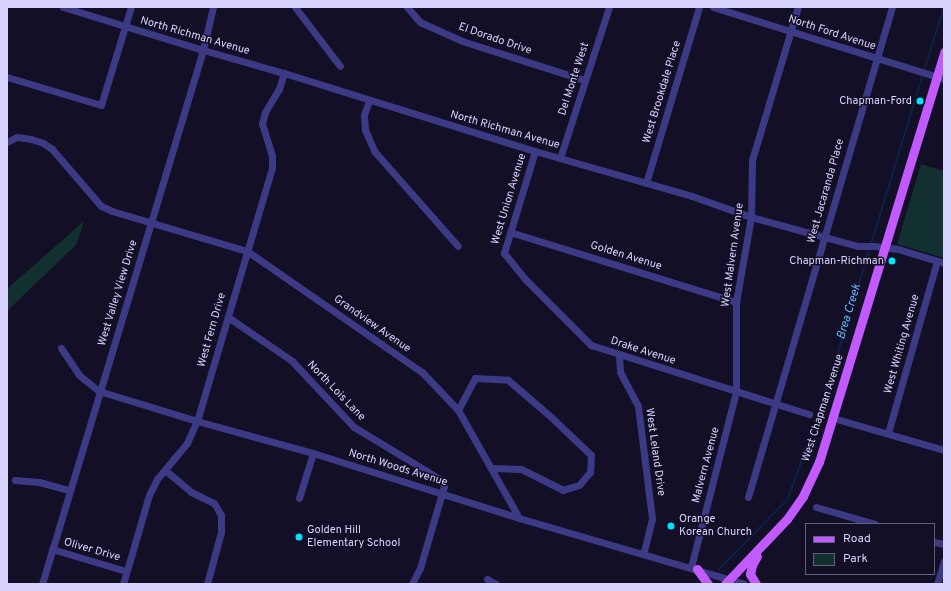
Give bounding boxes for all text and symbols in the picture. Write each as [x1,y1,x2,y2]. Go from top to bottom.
street label: North Ford Avenue [786,13,878,53]
street label: North Richman Avenue [138,14,252,58]
street label: El Dorado Drive [457,20,533,58]
street label: West Brookdale Place [640,39,684,145]
street label: Del Monte West [556,41,592,117]
place label: Chapman-Ford [839,94,912,108]
marker: Chapman-Ford [915,96,925,106]
street label: North Richman Avenue [448,108,562,152]
street label: West Jacaranda Place [805,137,847,245]
street label: West Union Avenue [489,152,529,246]
street label: West Malvern Avenue [719,202,747,308]
street label: West Valley View Drive [95,238,141,348]
street label: Golden Avenue [589,239,663,273]
place label: Chapman-Richman [789,254,884,268]
marker: Chapman-Richman [887,256,897,266]
water label: Brea Creek [835,283,865,341]
street label: West Fern Drive [195,291,229,369]
street label: Grandview Avenue [331,292,413,356]
street label: West Whiting Avenue [881,292,923,396]
street label: Drake Avenue [609,334,677,368]
street label: West Chapman Avenue [799,352,847,464]
street label: North Lois Lane [304,358,368,424]
street label: West Leland Drive [642,407,668,497]
street label: Malvern Avenue [689,425,723,505]
street label: North Woods Avenue [347,447,449,489]
place label: Orange Korean Church [679,513,752,539]
marker: Orange Korean Church [666,521,676,531]
legend [805,523,935,575]
place label: Golden Hill Elementary School [307,524,400,550]
text: Road [843,531,871,547]
marker: Golden Hill Elementary School [294,532,304,542]
street label: Oliver Drive [62,536,122,564]
text: Park [843,551,868,567]

